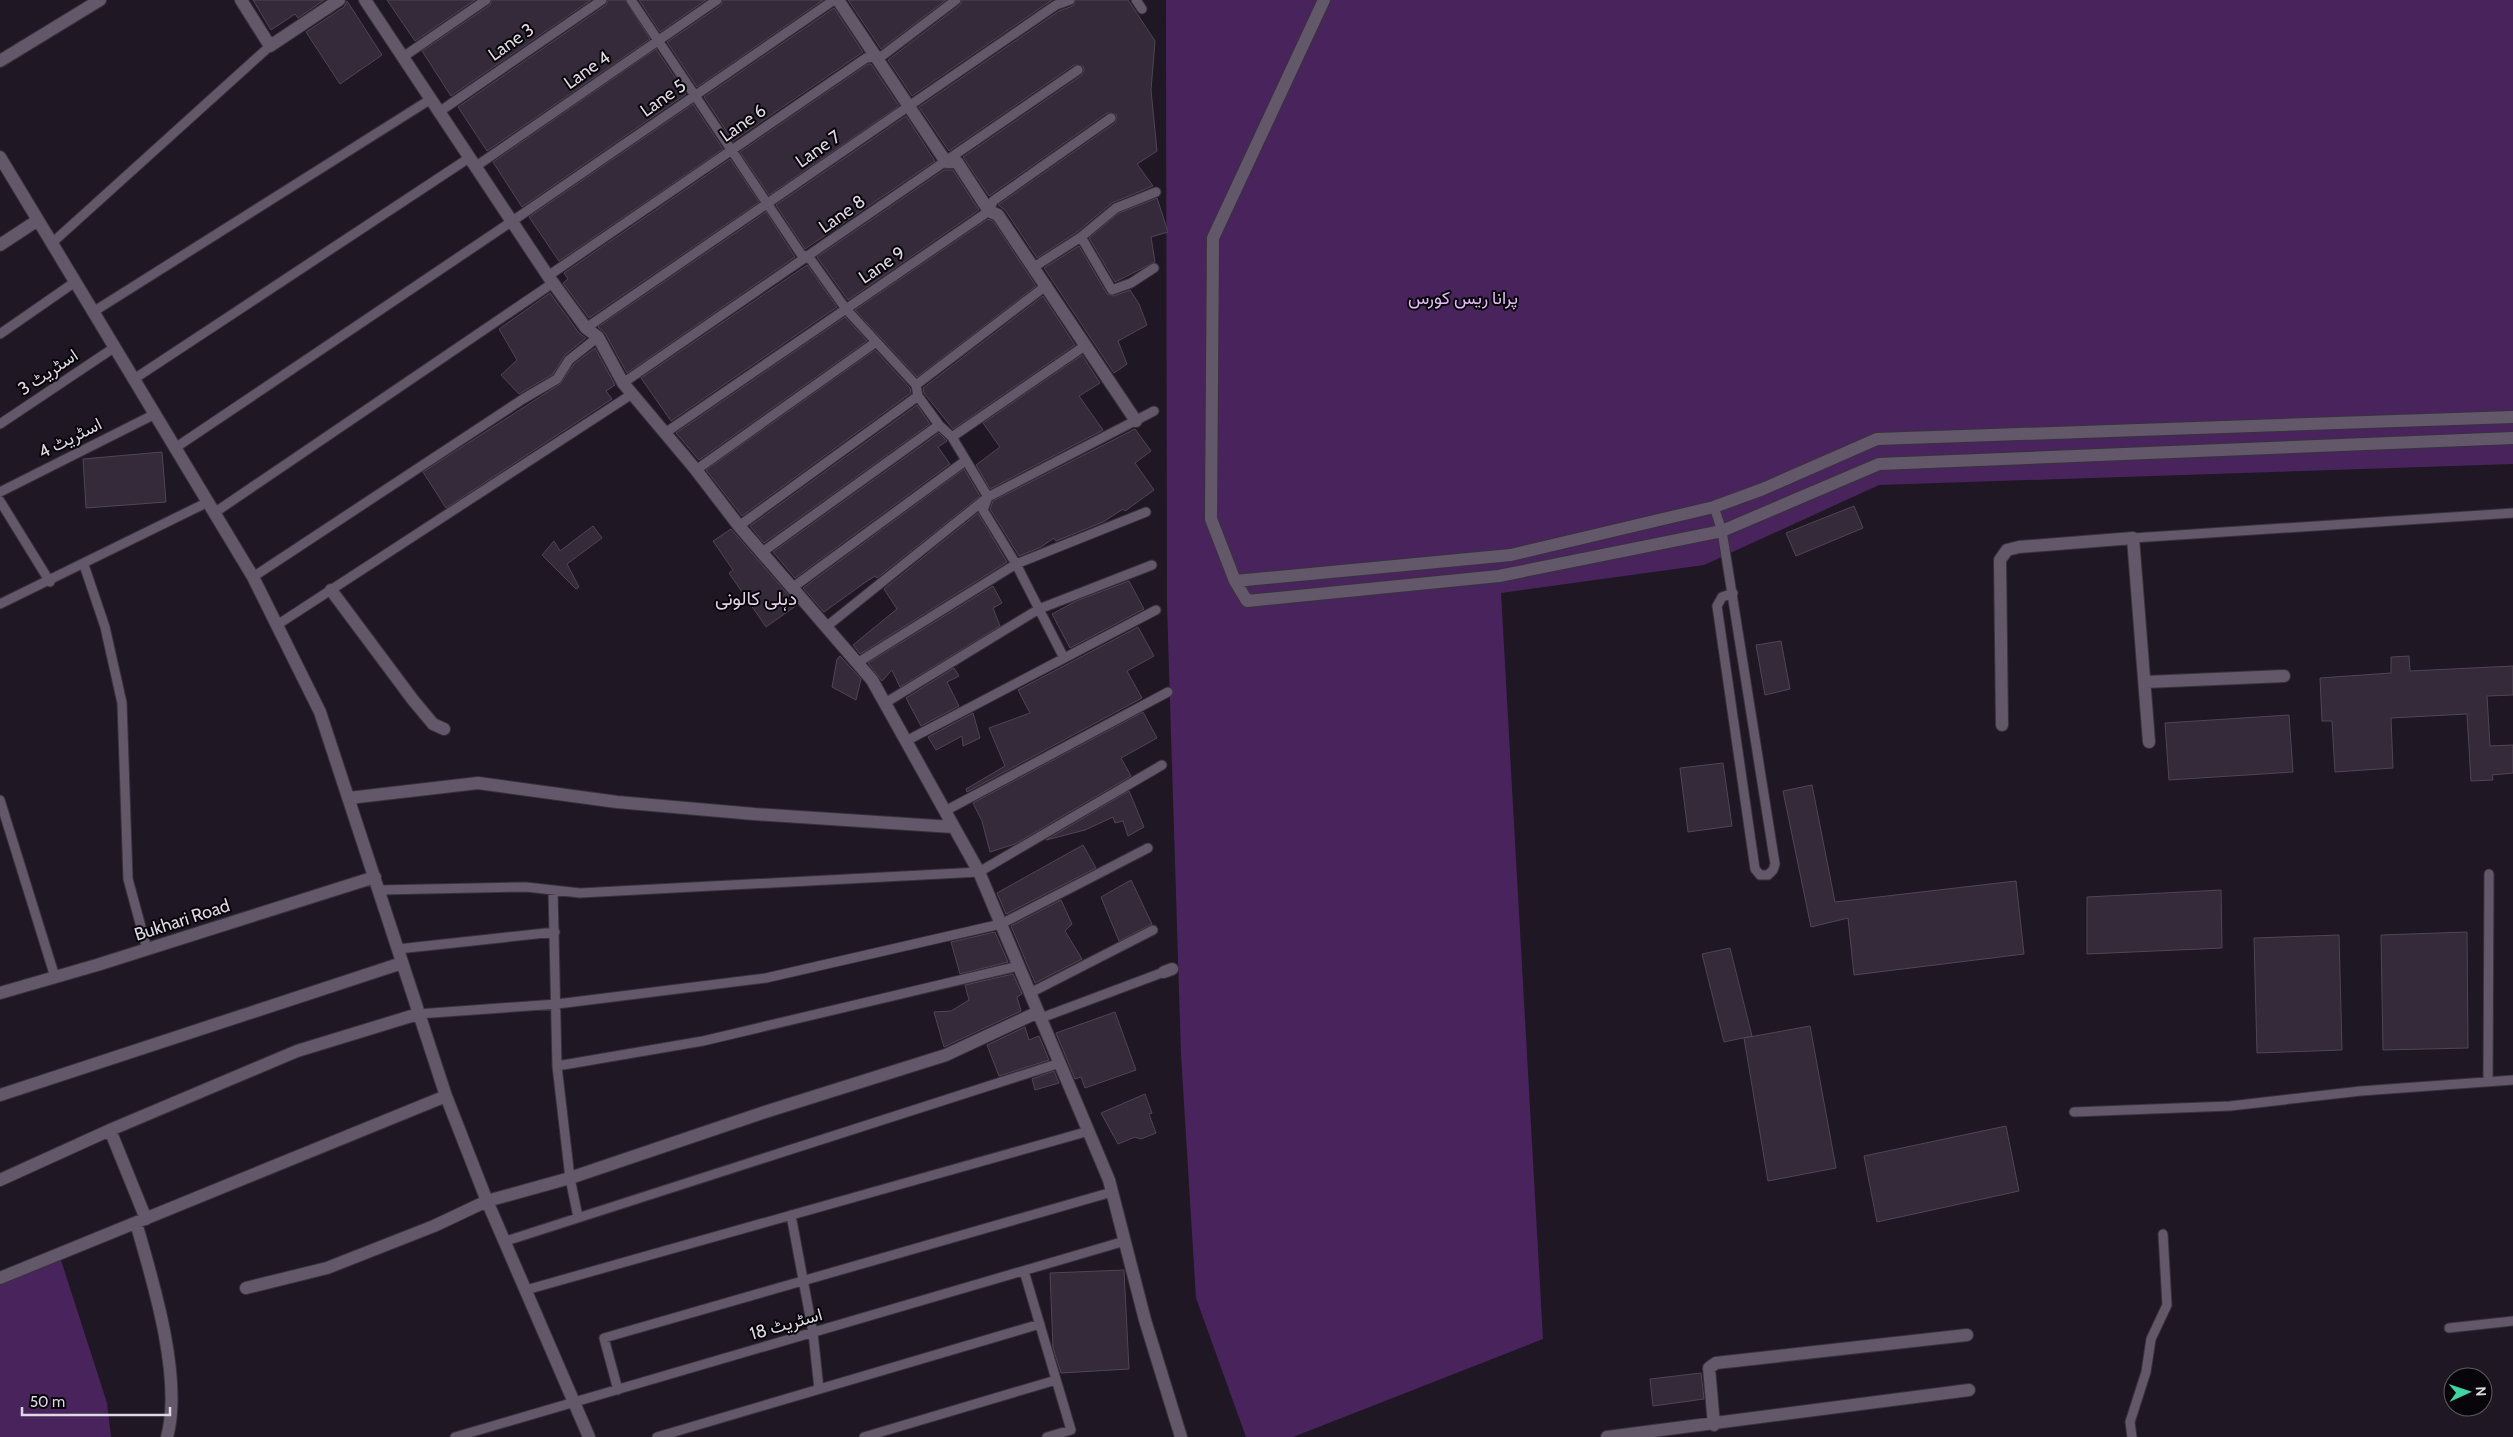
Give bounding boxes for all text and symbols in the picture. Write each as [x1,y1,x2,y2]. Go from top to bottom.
street label: Lane 3 [484,18,538,66]
street label: Lane 4 [560,46,614,94]
street label: Lane 5 [636,74,690,122]
street label: Lane 6 [716,99,770,147]
street label: Lane 7 [791,126,845,172]
street label: Lane 8 [814,190,870,238]
street label: Lane 9 [855,242,909,288]
park label: پرانا ریس کورس [1408,287,1518,310]
street label: اسٹریٹ 3 [14,344,82,400]
street label: اسٹریٹ 4 [35,413,105,463]
district label: دہلی کالونی [715,587,797,611]
street label: Bukhari Road [131,894,233,946]
street label: اسٹریٹ 18 [747,1303,825,1345]
north arrow [2443,1367,2493,1417]
scale bar [22,1384,170,1416]
text: N [2472,1386,2490,1397]
text: 50 m [30,1393,65,1411]

